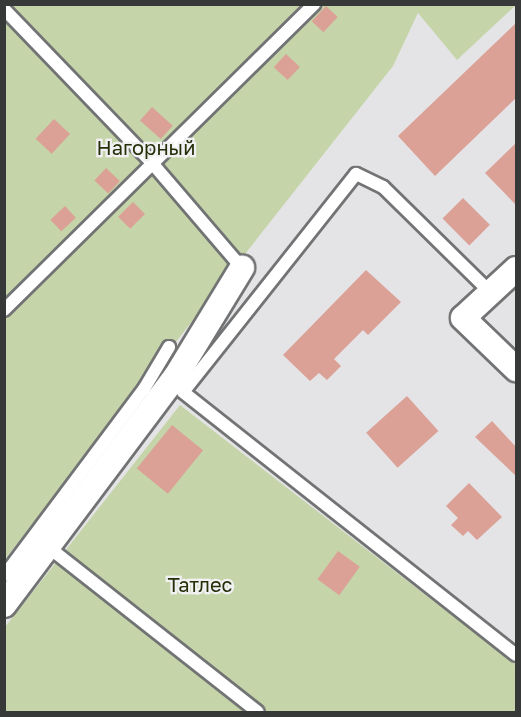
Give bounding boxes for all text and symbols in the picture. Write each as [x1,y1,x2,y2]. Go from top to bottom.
park label: Нагорный [97,135,195,159]
park label: Татлес [168,572,232,596]

